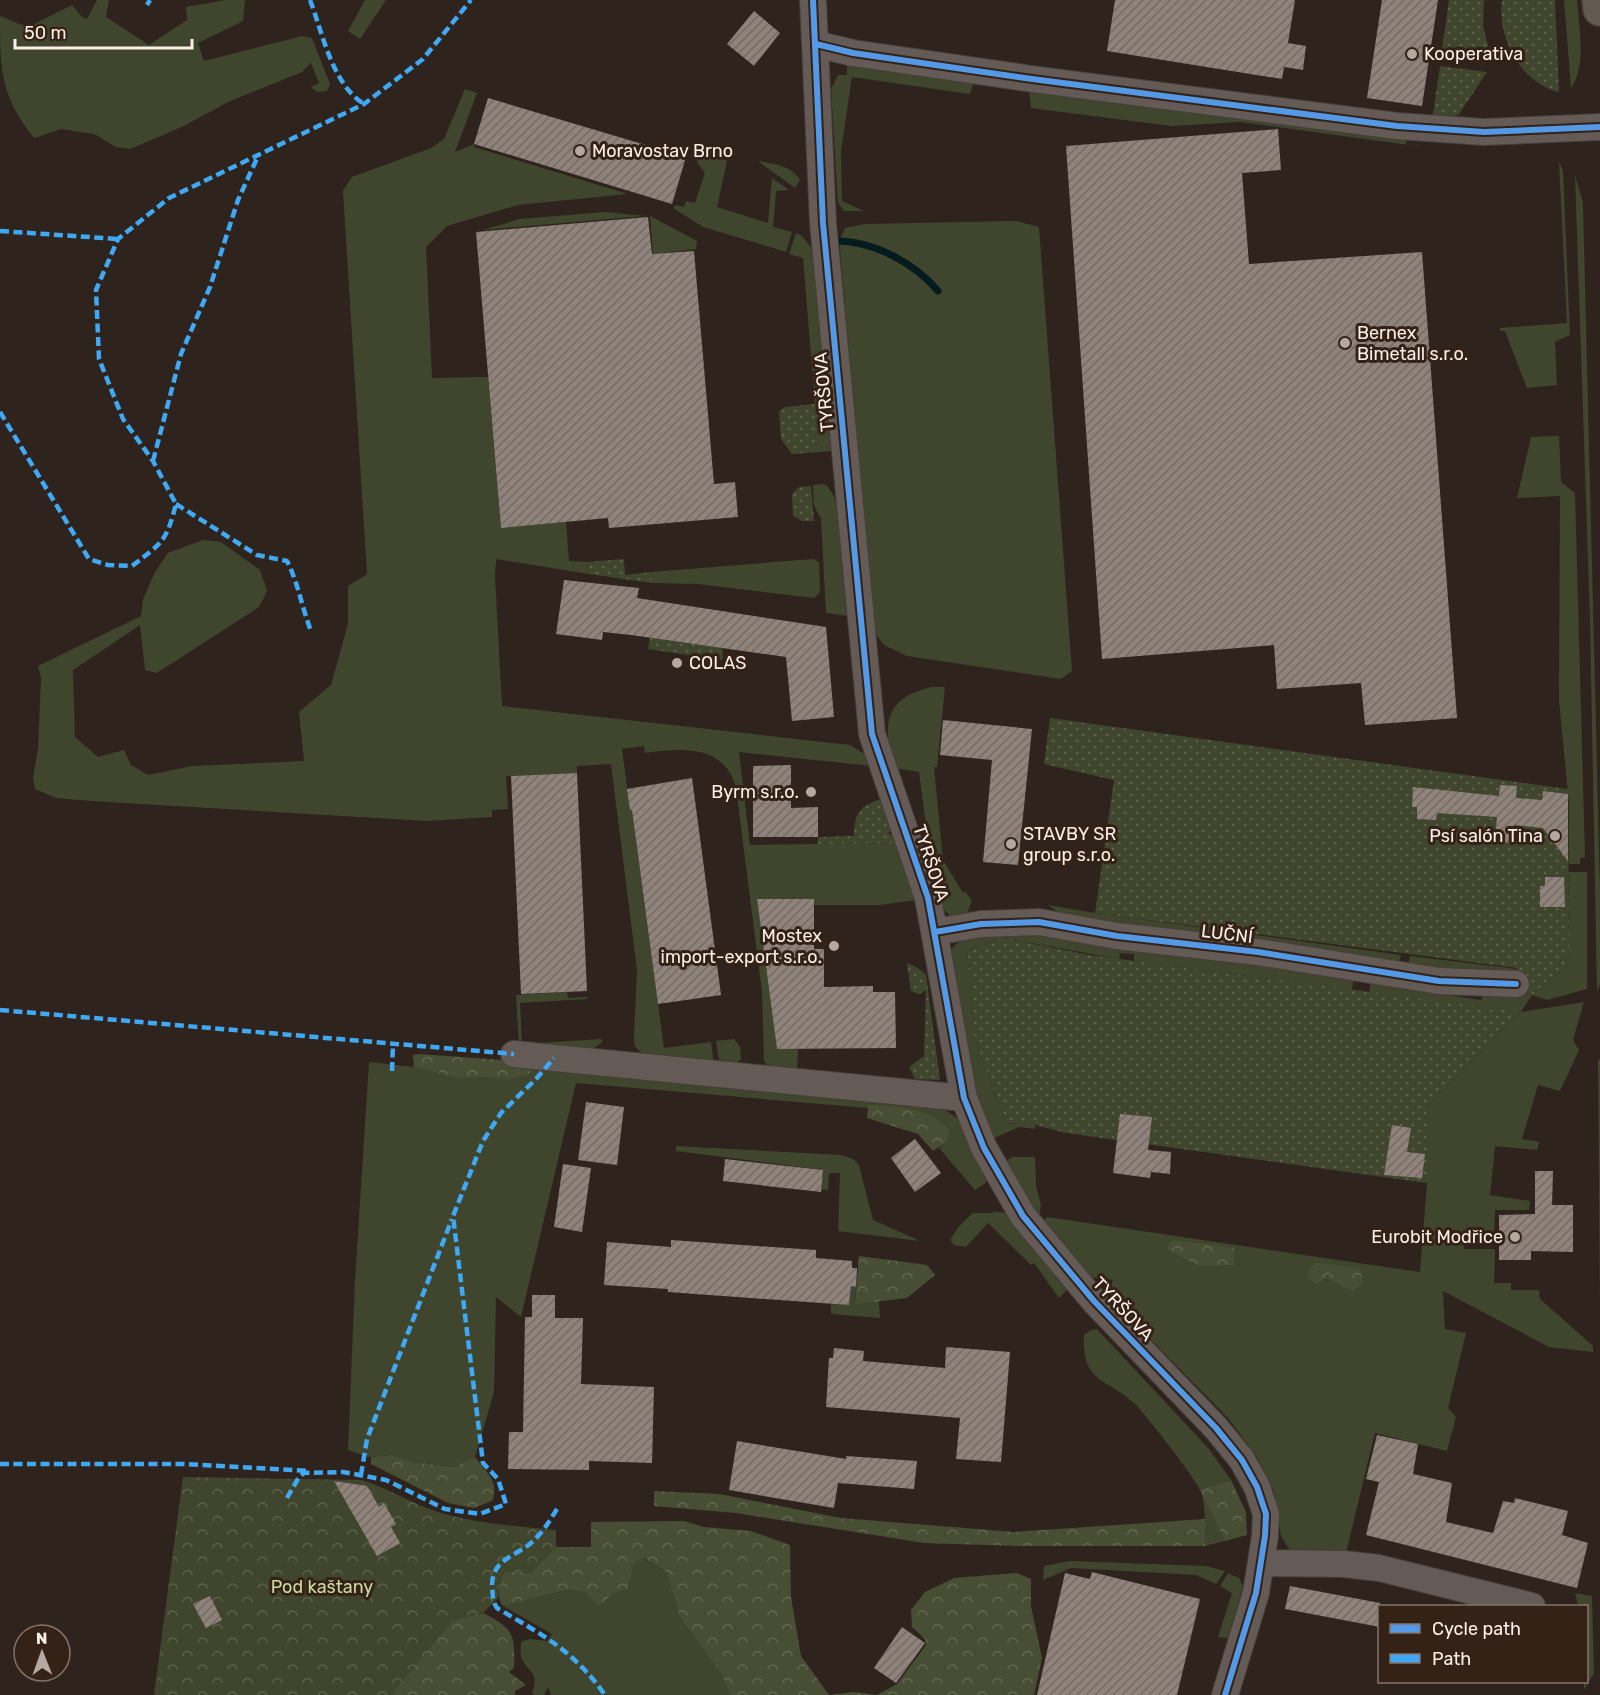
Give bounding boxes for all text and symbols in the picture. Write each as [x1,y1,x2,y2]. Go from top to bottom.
scale bar [15,12,192,50]
text: 50 m [24,22,67,44]
place label: Kooperativa [1424,43,1523,65]
marker: Kooperativa [1405,47,1419,61]
place label: Moravostav Brno [592,140,733,162]
marker: Moravostav Brno [573,144,587,158]
place label: Bernex Bimetall s.r.o. [1357,322,1468,365]
marker: Bernex Bimetall s.r.o. [1338,336,1352,350]
street label: TYRŠOVA [810,351,838,433]
place label: COLAS [689,652,746,674]
marker: COLAS [670,656,684,670]
place label: Byrm s.r.o. [711,781,799,803]
marker: Byrm s.r.o. [804,785,818,799]
street label: TYRŠOVA [908,822,954,904]
place label: STAVBY SR group s.r.o. [1023,823,1116,866]
place label: Psí salón Tina [1429,825,1543,847]
marker: Psí salón Tina [1548,829,1562,843]
marker: STAVBY SR group s.r.o. [1004,837,1018,851]
street label: LUČNÍ [1200,920,1255,948]
place label: Mostex import-export s.r.o. [661,925,822,968]
marker: Mostex import-export s.r.o. [827,939,841,953]
place label: Eurobit Modřice [1371,1226,1503,1248]
marker: Eurobit Modřice [1508,1230,1522,1244]
street label: TYRŠOVA [1088,1272,1158,1346]
park label: Pod kaštany [271,1576,373,1598]
legend [1378,1605,1588,1683]
text: Cycle path [1432,1618,1521,1640]
north arrow [12,1623,72,1683]
text: N [36,1629,48,1648]
text: Path [1432,1648,1471,1670]

